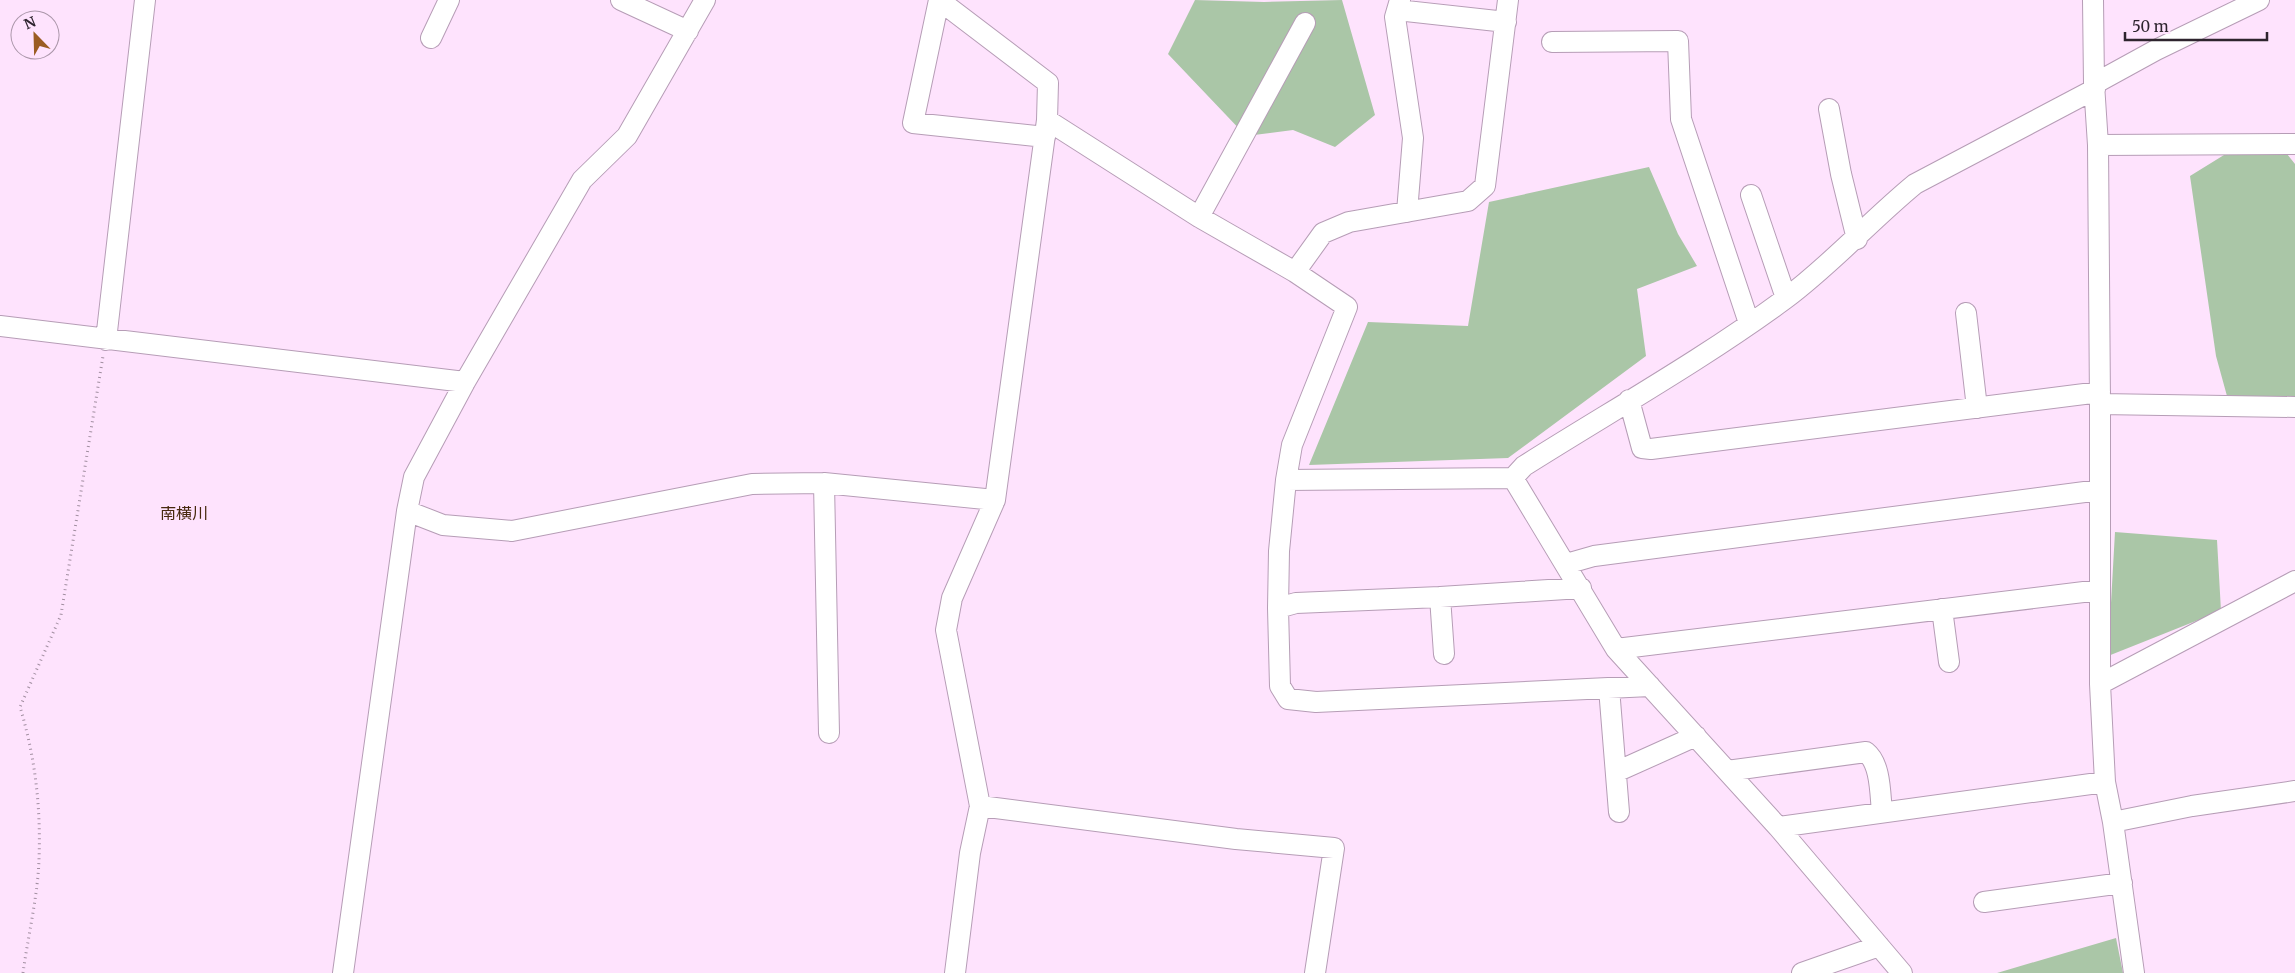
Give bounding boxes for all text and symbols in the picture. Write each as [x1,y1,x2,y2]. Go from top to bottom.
north arrow [10,10,60,60]
scale bar [2125,10,2268,42]
text: N [21,13,39,33]
text: 50 m [2132,17,2169,36]
district label: 南横川 [160,503,208,523]

